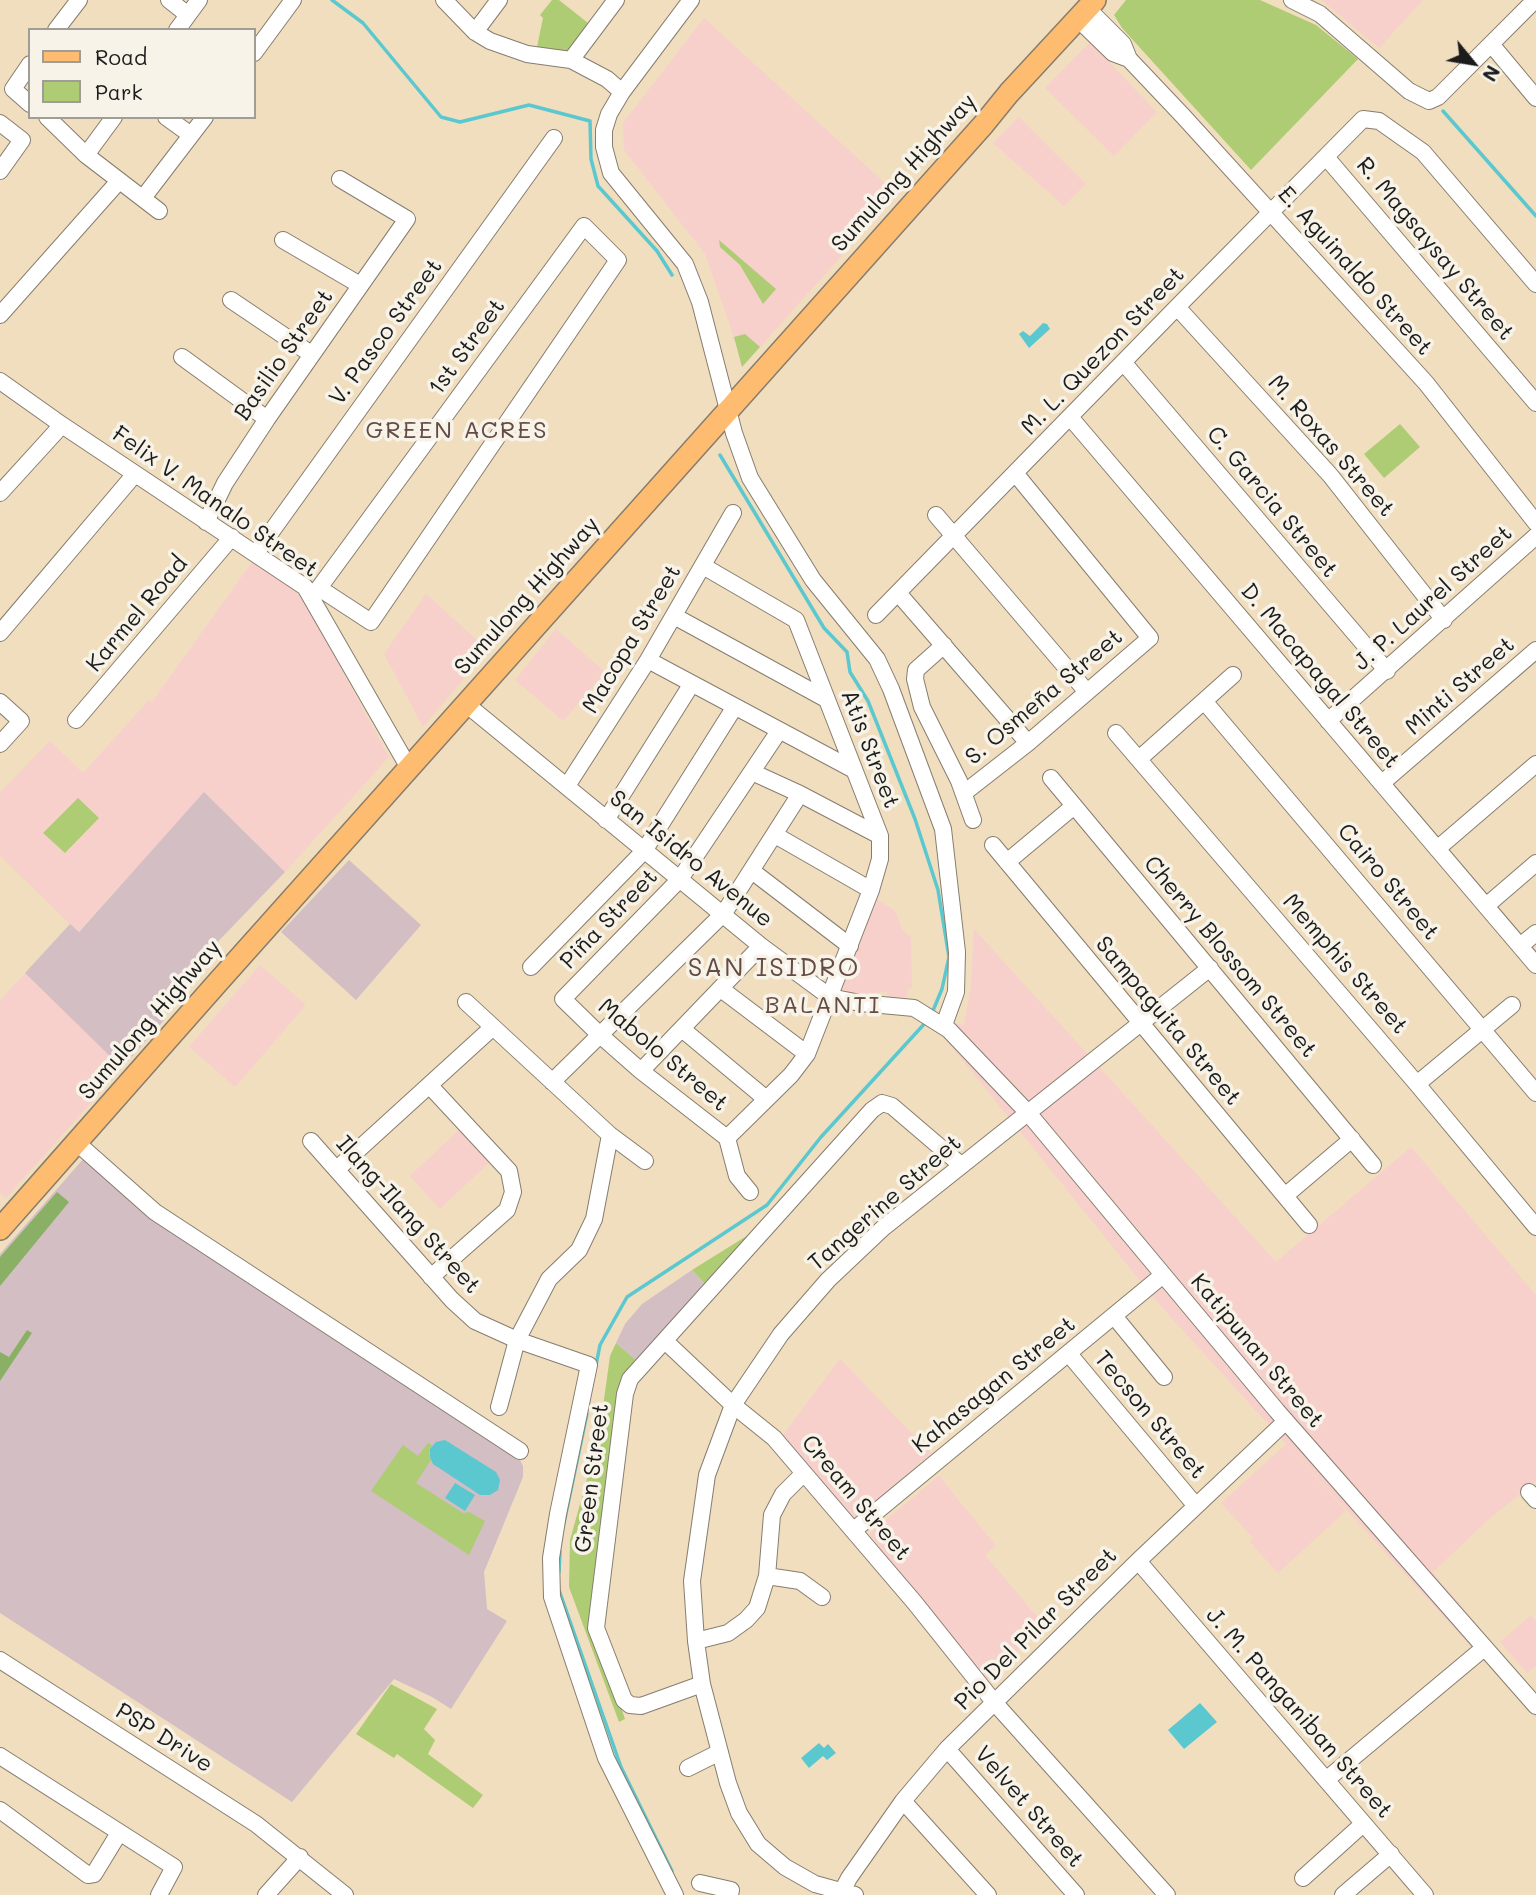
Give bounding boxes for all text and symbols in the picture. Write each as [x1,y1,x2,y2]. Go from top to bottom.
legend [28,28,256,119]
north arrow [1438,28,1508,98]
text: Road [95,43,147,70]
text: N [1477,61,1506,86]
text: Park [95,78,143,105]
street label: Sumulong Highway [826,88,982,258]
street label: R. Magsaysay Street [1350,152,1520,346]
street label: E. Aguinaldo Street [1272,181,1438,361]
street label: V. Pasco Street [324,254,448,410]
street label: M. L. Quezon Street [1016,261,1190,441]
street label: Basilio Street [229,284,339,426]
street label: 1st Street [423,294,511,400]
street label: M. Roxas Street [1262,370,1400,522]
district label: GREEN ACRES [367,417,547,445]
street label: Felix V. Manalo Street [107,420,323,584]
street label: C. Garcia Street [1201,421,1343,583]
street label: Sumulong Highway [449,511,605,681]
street label: J. P. Laurel Street [1348,520,1518,676]
street label: Karmel Road [81,550,193,678]
street label: Macopa Street [577,559,687,719]
street label: D. Macapagal Street [1235,578,1405,774]
street label: S. Osmeña Street [960,623,1128,771]
street label: Minti Street [1400,631,1520,741]
street label: Atis Street [835,686,905,812]
street label: San Isidro Avenue [604,785,778,933]
street label: Cairo Street [1331,818,1445,946]
street label: Cherry Blossom Street [1138,851,1322,1063]
street label: Piña Street [554,863,664,975]
street label: Memphis Street [1277,888,1413,1040]
street label: Sampaguita Street [1089,931,1247,1111]
street label: Sumulong Highway [73,934,227,1106]
district label: SAN ISIDRO [689,952,859,984]
district label: BALANTI [766,992,880,1020]
street label: Mabolo Street [592,993,734,1117]
street label: Tangerine Street [803,1129,967,1277]
street label: Ilang-Ilang Street [330,1130,486,1300]
street label: Katipunan Street [1185,1268,1329,1434]
street label: Kahasagan Street [907,1311,1081,1459]
street label: Tecson Street [1088,1345,1212,1485]
street label: Green Street [569,1402,615,1554]
street label: Cream Street [795,1430,917,1566]
street label: Pio Del Pilar Street [949,1542,1123,1716]
street label: J. M. Panganiban Street [1200,1602,1398,1824]
street label: PSP Drive [110,1697,218,1779]
street label: Velvet Street [969,1741,1089,1873]

